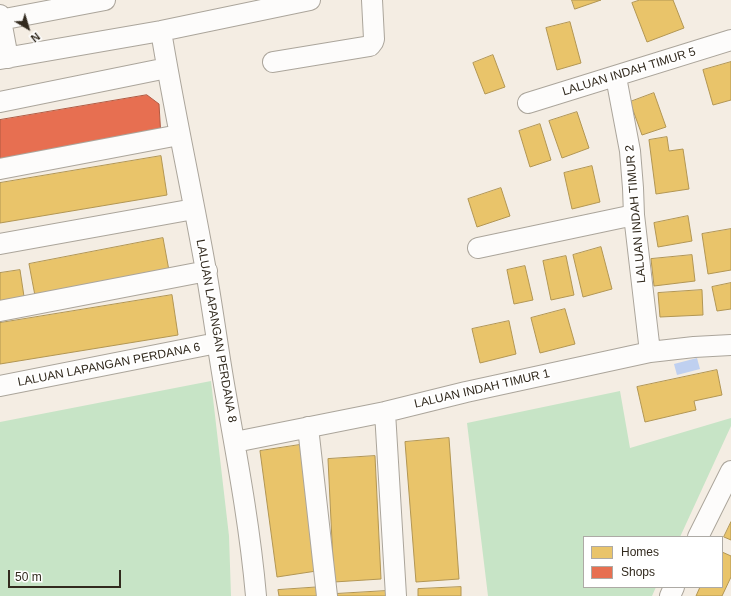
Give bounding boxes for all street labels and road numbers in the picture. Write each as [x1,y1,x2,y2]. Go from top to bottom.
street label: LALUAN INDAH TIMUR 5 [561,45,697,99]
street label: LALUAN INDAH TIMUR 2 [623,144,649,284]
street label: LALUAN LAPANGAN PERDANA 8 [193,238,239,424]
street label: LALUAN LAPANGAN PERDANA 6 [16,340,202,390]
street label: LALUAN INDAH TIMUR 1 [413,366,551,412]

